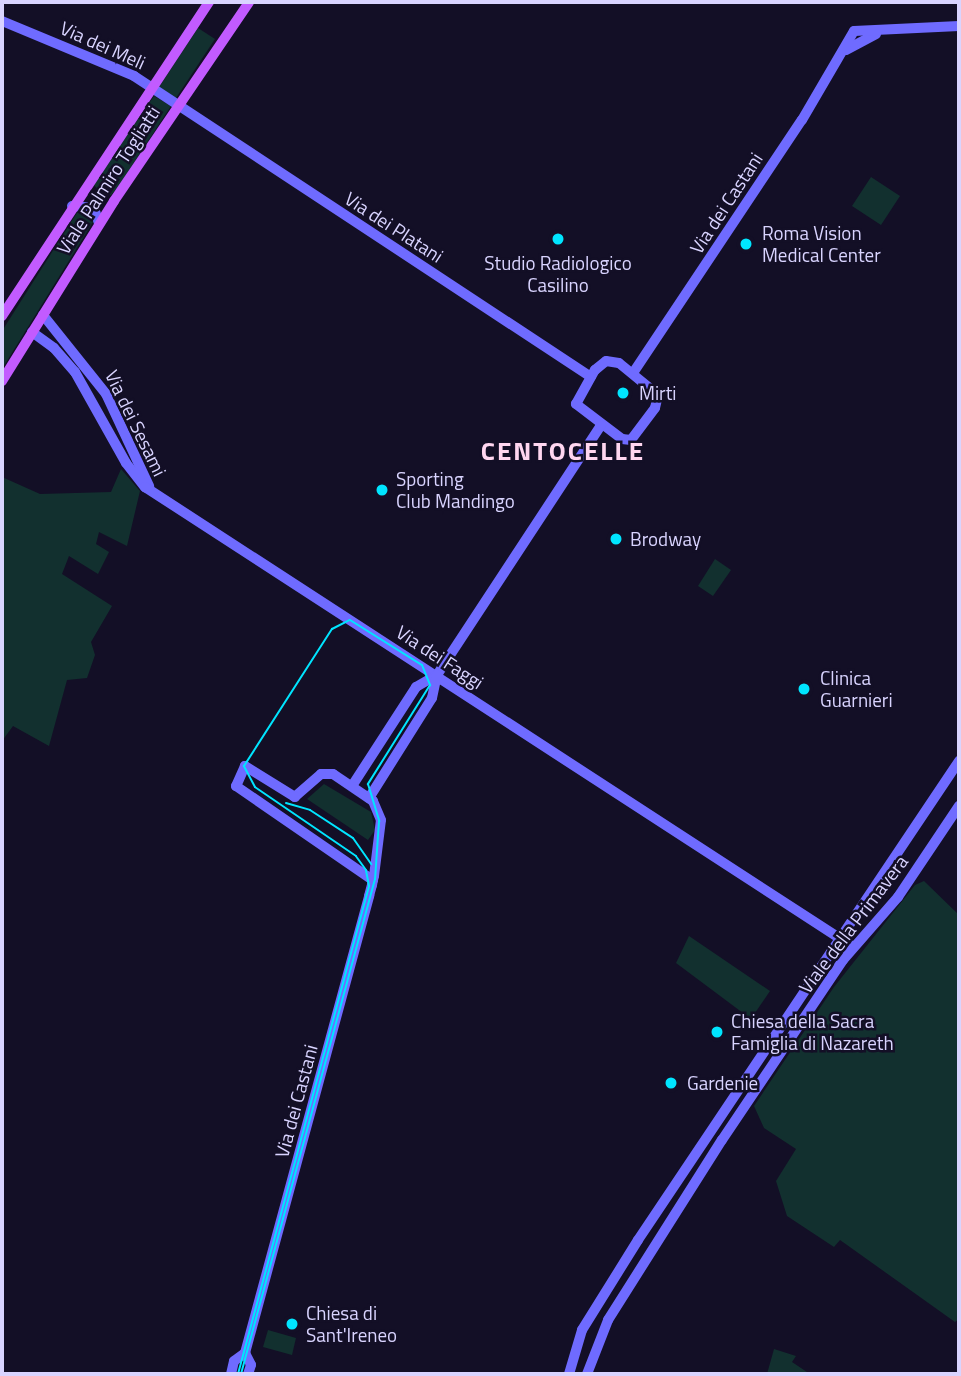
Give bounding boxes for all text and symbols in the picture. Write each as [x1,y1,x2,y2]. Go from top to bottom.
street label: Via dei Meli [57,16,149,74]
street label: Viale Palmiro Togliatti [52,102,164,258]
street label: Via dei Castani [685,148,767,258]
street label: Via dei Platani [341,187,447,267]
place label: Roma Vision Medical Center [762,222,881,266]
marker: Studio Radiologico Casilino [548,229,568,249]
marker: Roma Vision Medical Center [736,234,756,254]
place label: Studio Radiologico Casilino [484,252,632,296]
street label: Via dei Sesami [101,366,171,480]
place label: Mirti [639,382,677,404]
marker: Mirti [613,383,633,403]
district label: CENTOCELLE [482,435,644,467]
place label: Sporting Club Mandingo [396,468,515,512]
marker: Sporting Club Mandingo [374,482,390,498]
place label: Brodway [630,528,701,550]
marker: Brodway [608,531,624,547]
street label: Via dei Faggi [392,620,488,694]
place label: Clinica Guarnieri [820,667,893,711]
marker: Clinica Guarnieri [794,679,814,699]
street label: Viale della Primavera [794,850,912,998]
place label: Chiesa della Sacra Famiglia di Nazareth [731,1010,894,1054]
marker: Chiesa della Sacra Famiglia di Nazareth [709,1024,725,1040]
street label: Via dei Castani [270,1042,322,1160]
place label: Gardenie [687,1072,758,1094]
marker: Gardenie [661,1073,681,1093]
place label: Chiesa di Sant'Ireneo [306,1302,397,1346]
marker: Chiesa di Sant'Ireneo [284,1316,300,1332]

